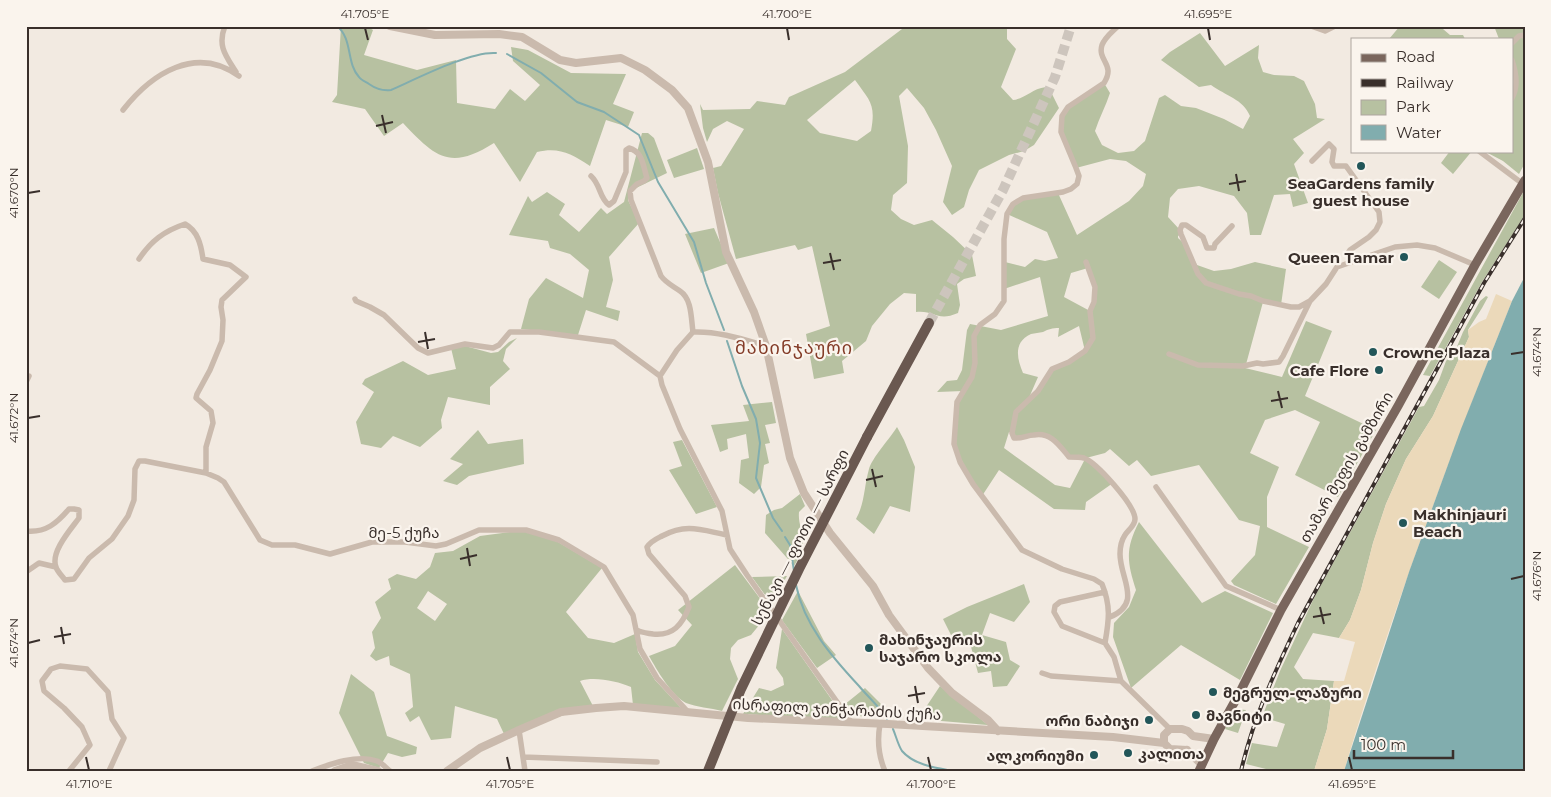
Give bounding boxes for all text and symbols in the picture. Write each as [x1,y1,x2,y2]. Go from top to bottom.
text: 41.705°E [341,6,389,21]
text: 41.700°E [762,6,812,21]
text: 41.695°E [1184,6,1232,21]
legend [1351,38,1514,152]
text: Road [1396,47,1435,66]
text: Railway [1396,73,1454,92]
text: Park [1396,97,1430,116]
text: Water [1396,123,1442,142]
marker: SeaGardens family guest house [1355,160,1367,172]
text: 41.670°N [6,167,21,219]
place label: SeaGardens family guest house [1288,174,1435,210]
place label: Queen Tamar [1288,248,1395,267]
marker: Queen Tamar [1398,251,1410,263]
text: 41.674°N [1529,327,1544,377]
district label: მახინჯაური [735,337,853,359]
place label: Crowne Plaza [1383,343,1490,362]
marker: Crowne Plaza [1367,346,1379,358]
place label: Cafe Flore [1290,361,1369,380]
marker: Cafe Flore [1373,364,1385,376]
street label: თამარ მეფის გამზირი [1295,388,1397,546]
text: 41.672°N [6,393,21,443]
street label: სენაკი — ფოთი — სარფი [747,446,853,628]
place label: Makhinjauri Beach [1413,505,1507,541]
marker: Makhinjauri Beach [1397,517,1409,529]
street label: მე-5 ქუჩა [369,523,439,542]
text: 41.676°N [1529,551,1544,601]
text: 41.674°N [6,618,21,668]
place label: მახინჯაურის საჯარო სკოლა [879,630,1002,666]
marker: მახინჯაურის საჯარო სკოლა [863,642,875,654]
place label: მეგრულ-ლაზური [1223,683,1362,702]
marker: მეგრულ-ლაზური [1207,686,1219,698]
street label: ისრაფილ ჯინჭარაძის ქუჩა [732,694,942,724]
place label: მაგნიტი [1206,706,1272,725]
marker: მაგნიტი [1190,709,1202,721]
place label: ორი ნაბიჯი [1046,711,1139,730]
marker: ორი ნაბიჯი [1143,714,1155,726]
scale bar [1354,727,1452,759]
text: 100 m [1361,735,1406,754]
place label: კალითა [1138,744,1205,763]
place label: ალკორიუმი [987,746,1084,765]
marker: კალითა [1122,747,1134,759]
marker: ალკორიუმი [1088,749,1100,761]
text: 41.710°E [66,776,112,791]
text: 41.705°E [486,776,534,791]
text: 41.700°E [906,776,956,791]
text: 41.695°E [1328,776,1376,791]

